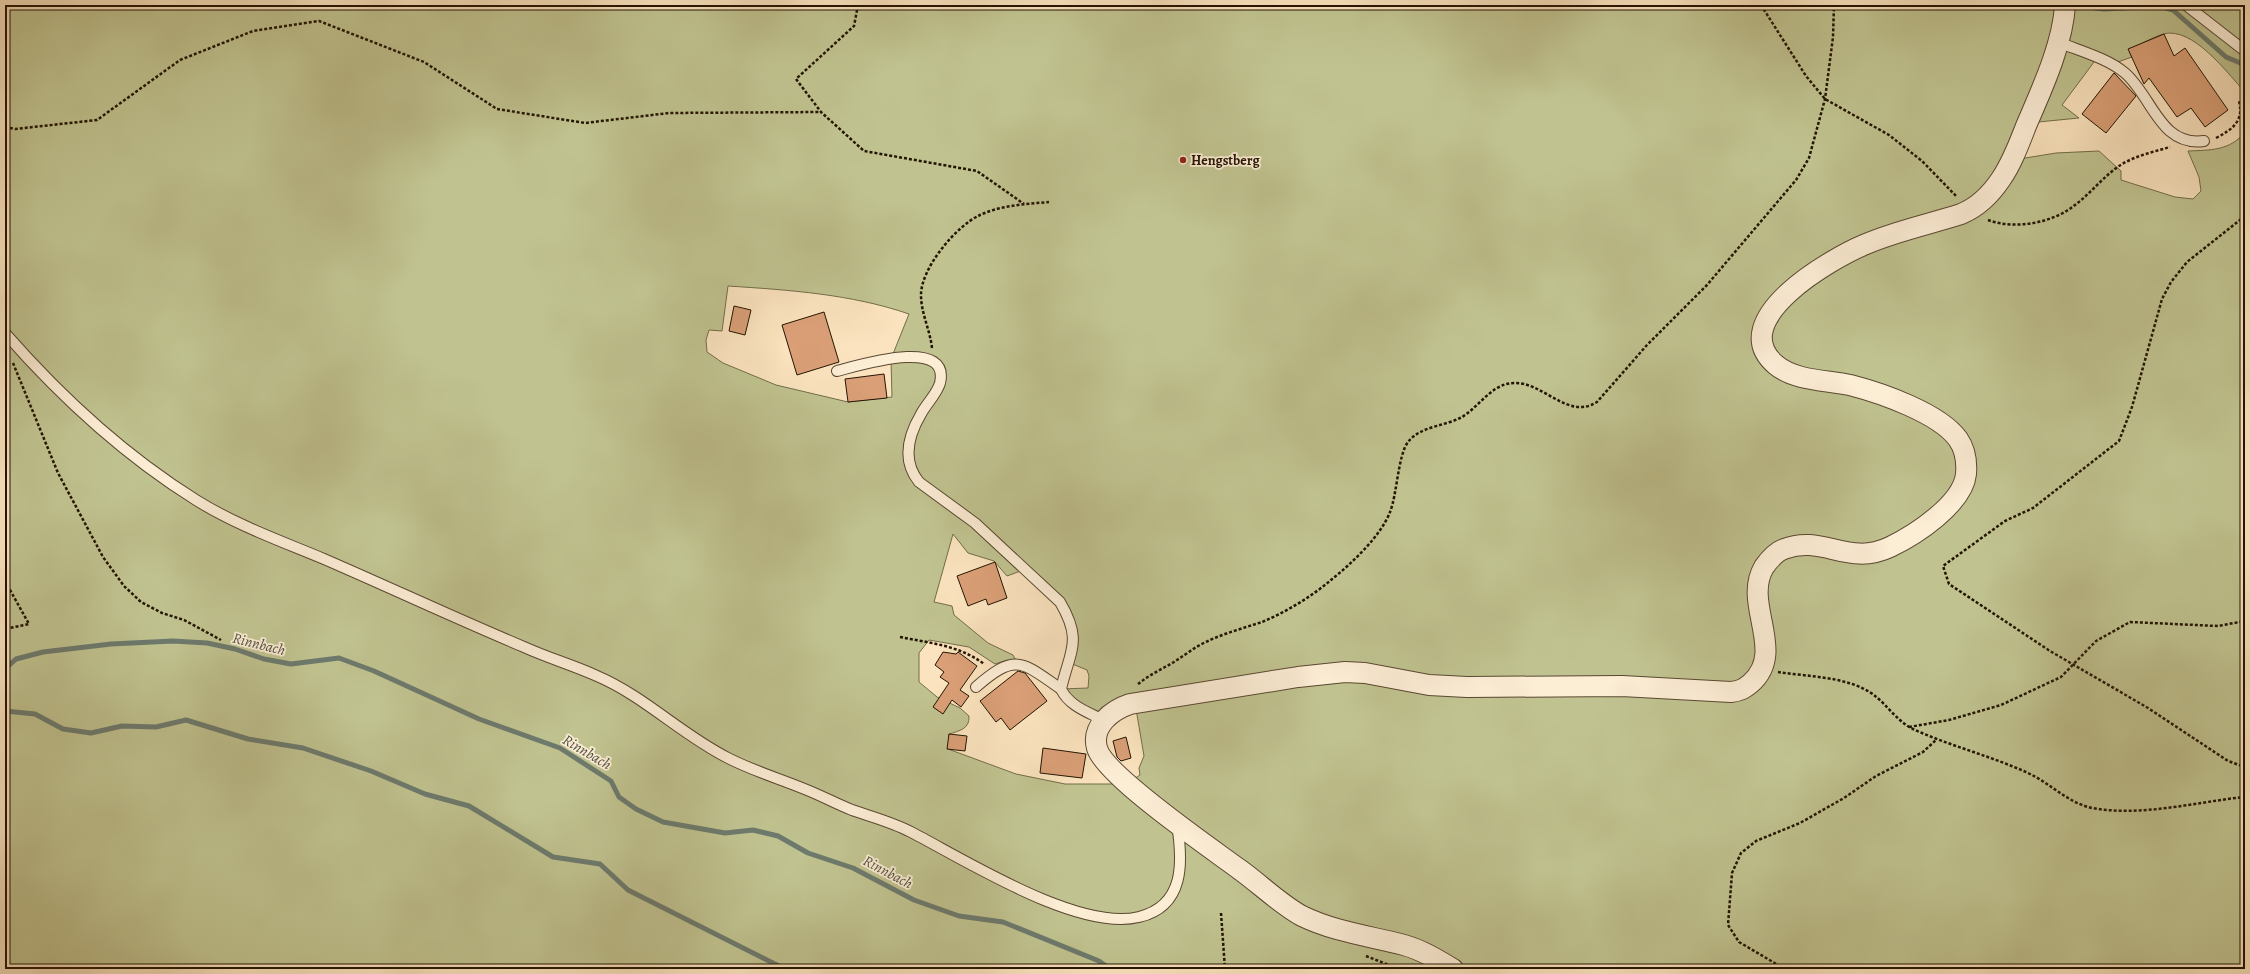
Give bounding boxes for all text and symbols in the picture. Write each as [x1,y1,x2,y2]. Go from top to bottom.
place label: Hengstberg [1191,151,1260,170]
marker: Hengstberg [1178,155,1188,165]
water label: Rinnbach [231,628,287,660]
water label: Rinnbach [559,730,615,774]
water label: Rinnbach [860,851,916,893]

